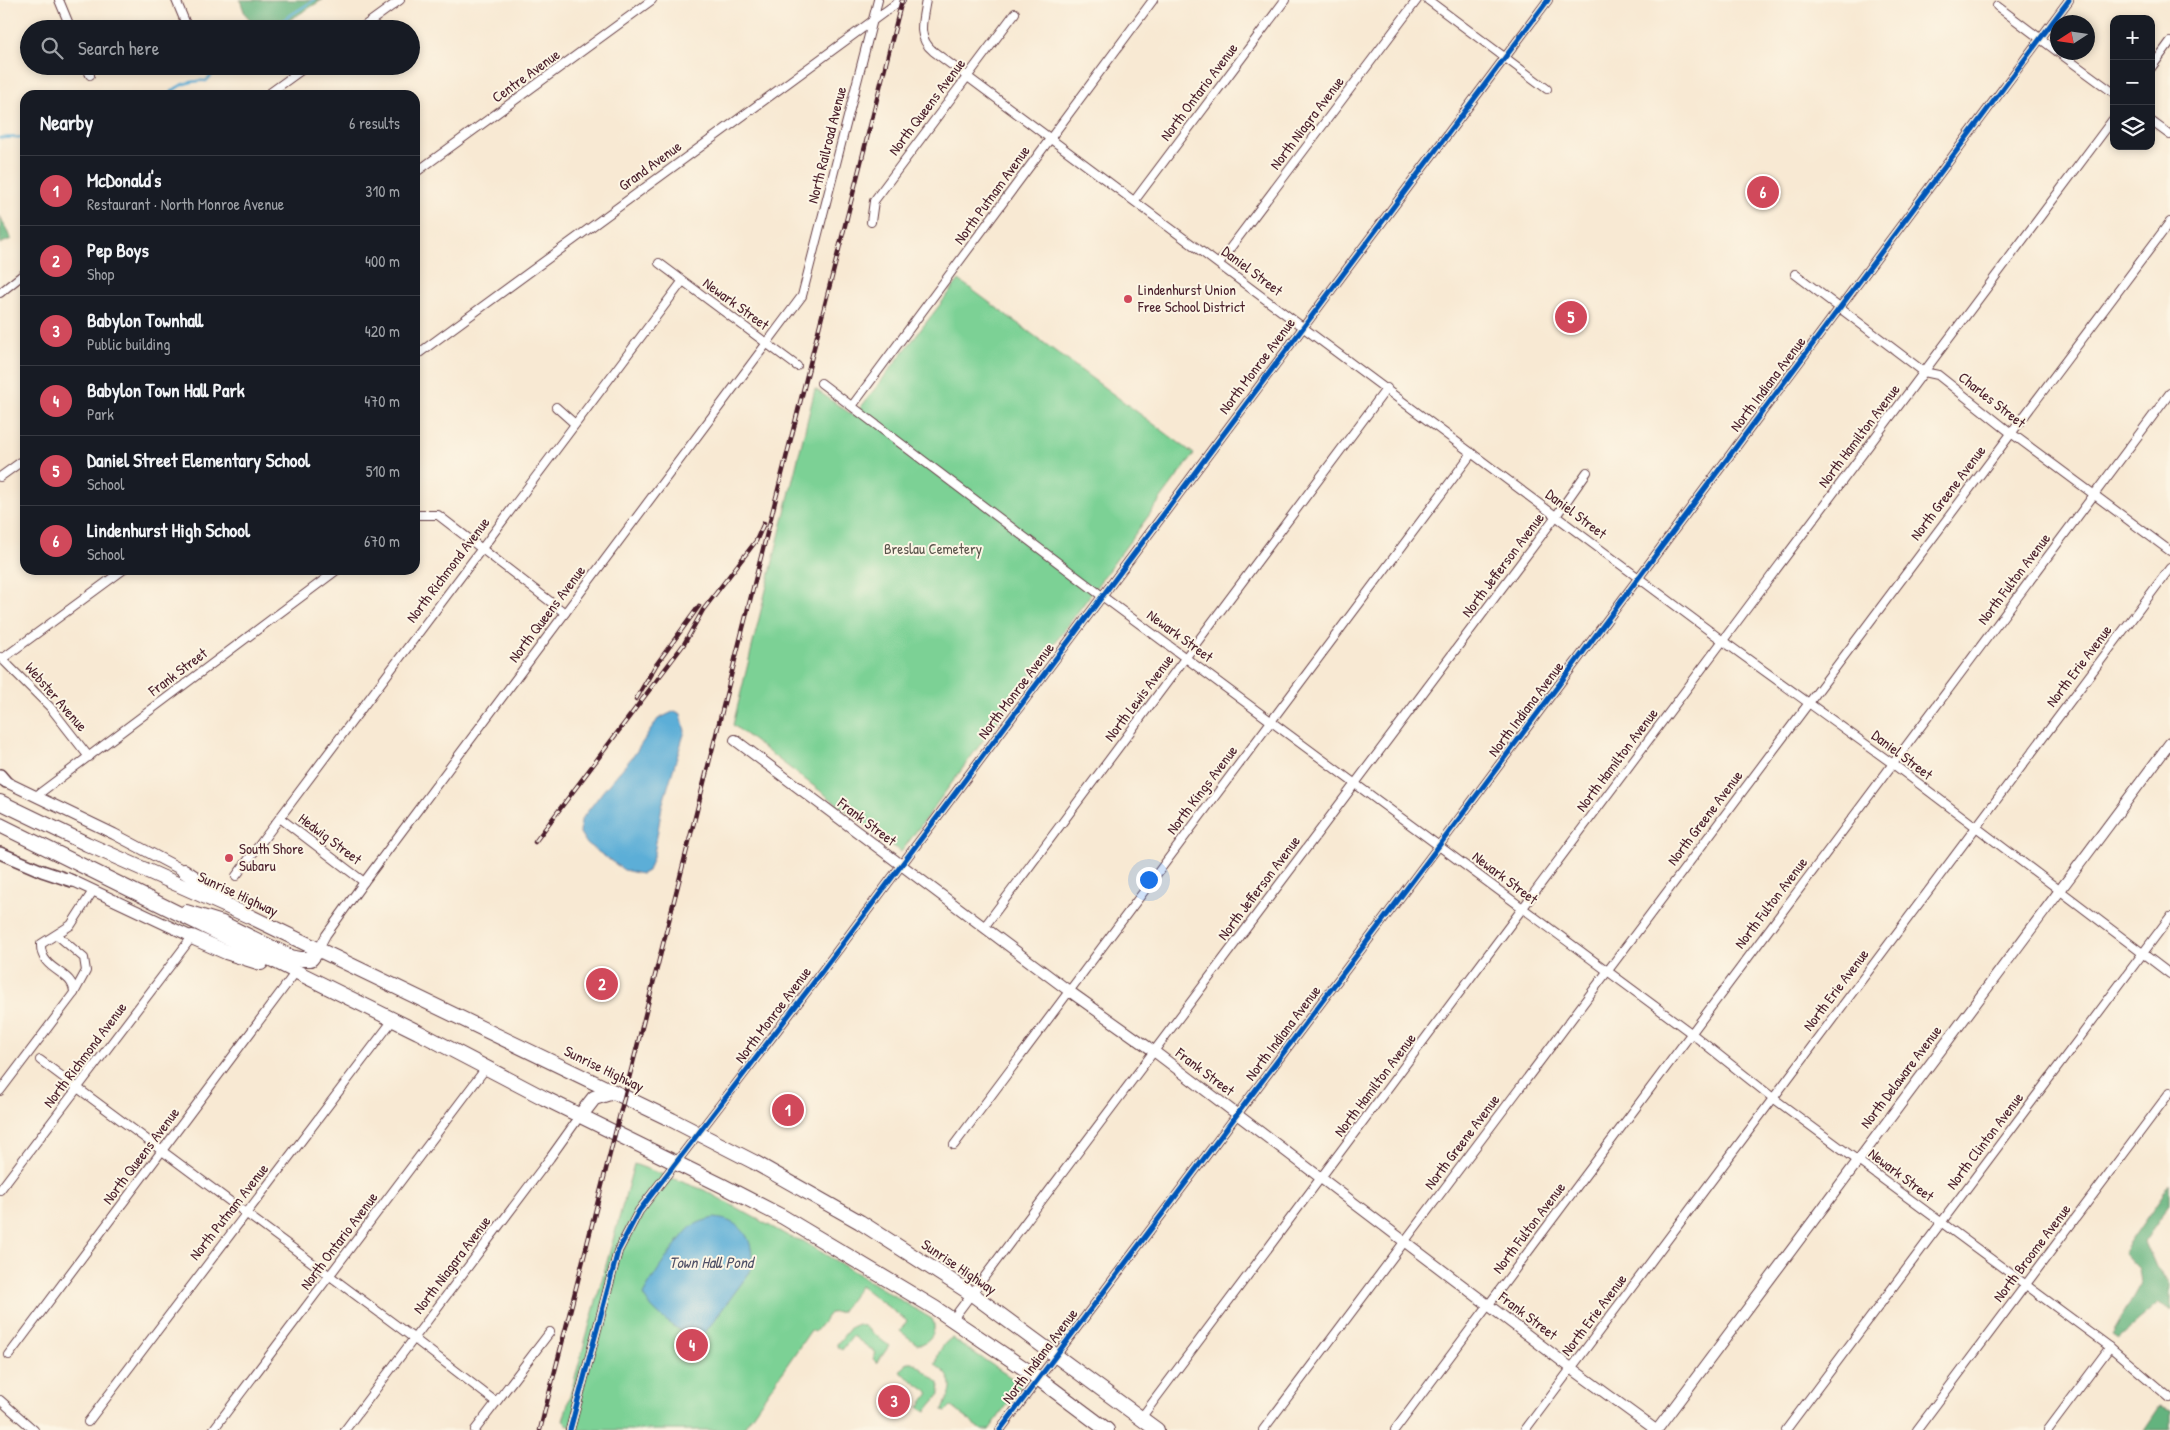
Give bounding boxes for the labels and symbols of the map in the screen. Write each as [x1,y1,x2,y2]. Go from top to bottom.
north arrow [2050,15,2095,60]
street label: North Ontario Avenue [1155,38,1242,145]
street label: Centre Avenue [487,44,564,107]
street label: North Queens Avenue [883,54,970,160]
street label: North Niagra Avenue [1265,72,1349,174]
street label: North Railroad Avenue [802,84,851,206]
street label: Grand Avenue [614,136,685,196]
street label: North Putnam Avenue [949,141,1035,248]
pin: 6 [1747,173,1779,211]
street label: Daniel Street [1217,241,1288,301]
street label: Newark Street [699,272,774,335]
place label: Lindenhurst Union Free School District [1137,279,1246,317]
marker: Lindenhurst Union Free School District [1122,293,1134,305]
pin: 5 [1555,298,1587,336]
street label: North Monroe Avenue [1213,313,1300,418]
street label: North Indiana Avenue [1725,332,1810,436]
street label: Charles Street [1954,367,2031,433]
street label: North Hamilton Avenue [1813,380,1905,492]
street label: North Greene Avenue [1905,441,1990,544]
street label: Daniel Street [1541,484,1612,544]
street label: North Jefferson Avenue [1456,508,1549,621]
street label: North Richmond Avenue [401,513,494,627]
street label: North Fulton Avenue [1972,529,2055,629]
park label: Breslau Cemetery [884,538,982,559]
street label: North Queens Avenue [503,561,590,667]
street label: Newark Street [1143,604,1218,667]
street label: North Erie Avenue [2041,620,2116,711]
street label: North Monroe Avenue [972,638,1059,743]
street label: Frank Street [143,642,212,701]
street label: North Lewis Avenue [1099,650,1178,745]
street label: Webster Avenue [20,657,92,736]
street label: North Indiana Avenue [1483,657,1568,761]
street label: North Hamilton Avenue [1571,704,1663,816]
street label: Daniel Street [1867,725,1938,785]
street label: North Kings Avenue [1161,741,1242,839]
street label: North Greene Avenue [1662,766,1747,869]
street label: Frank Street [833,792,902,851]
street label: Hedwig Street [294,808,367,870]
street label: North Jefferson Avenue [1212,831,1305,944]
place label: South Shore Subaru [239,838,304,876]
street label: Newark Street [1468,846,1543,910]
marker: South Shore Subaru [223,852,235,864]
street label: North Fulton Avenue [1729,853,1812,953]
street label: Sunrise Highway [195,866,282,921]
your location [1136,867,1162,893]
street label: North Erie Avenue [1798,944,1873,1035]
street label: North Monroe Avenue [729,962,816,1067]
pin: 2 [586,965,618,1003]
street label: North Indiana Avenue [1240,981,1325,1085]
street label: North Richmond Avenue [38,998,131,1112]
street label: North Delaware Avenue [1855,1021,1946,1132]
street label: North Hamilton Avenue [1329,1029,1421,1141]
street label: Sunrise Highway [561,1040,648,1097]
street label: Frank Street [1171,1042,1240,1101]
street label: North Clinton Avenue [1941,1088,2028,1194]
street label: North Greene Avenue [1419,1090,1504,1193]
pin: 1 [772,1091,804,1129]
street label: North Queens Avenue [97,1103,184,1209]
street label: Newark Street [1864,1143,1939,1207]
street label: North Putnam Avenue [184,1159,273,1264]
street label: North Fulton Avenue [1487,1178,1570,1278]
street label: North Ontario Avenue [295,1187,382,1294]
street label: North Broome Avenue [1988,1199,2075,1306]
street label: North Niagara Avenue [408,1211,495,1318]
street label: Sunrise Highway [918,1234,1001,1299]
water label: Town Hall Pond [669,1251,756,1273]
street label: North Erie Avenue [1556,1269,1631,1360]
street label: Frank Street [1494,1286,1563,1345]
street label: North Indiana Avenue [997,1304,1082,1408]
pin: 4 [676,1326,708,1364]
pin: 3 [878,1382,910,1420]

